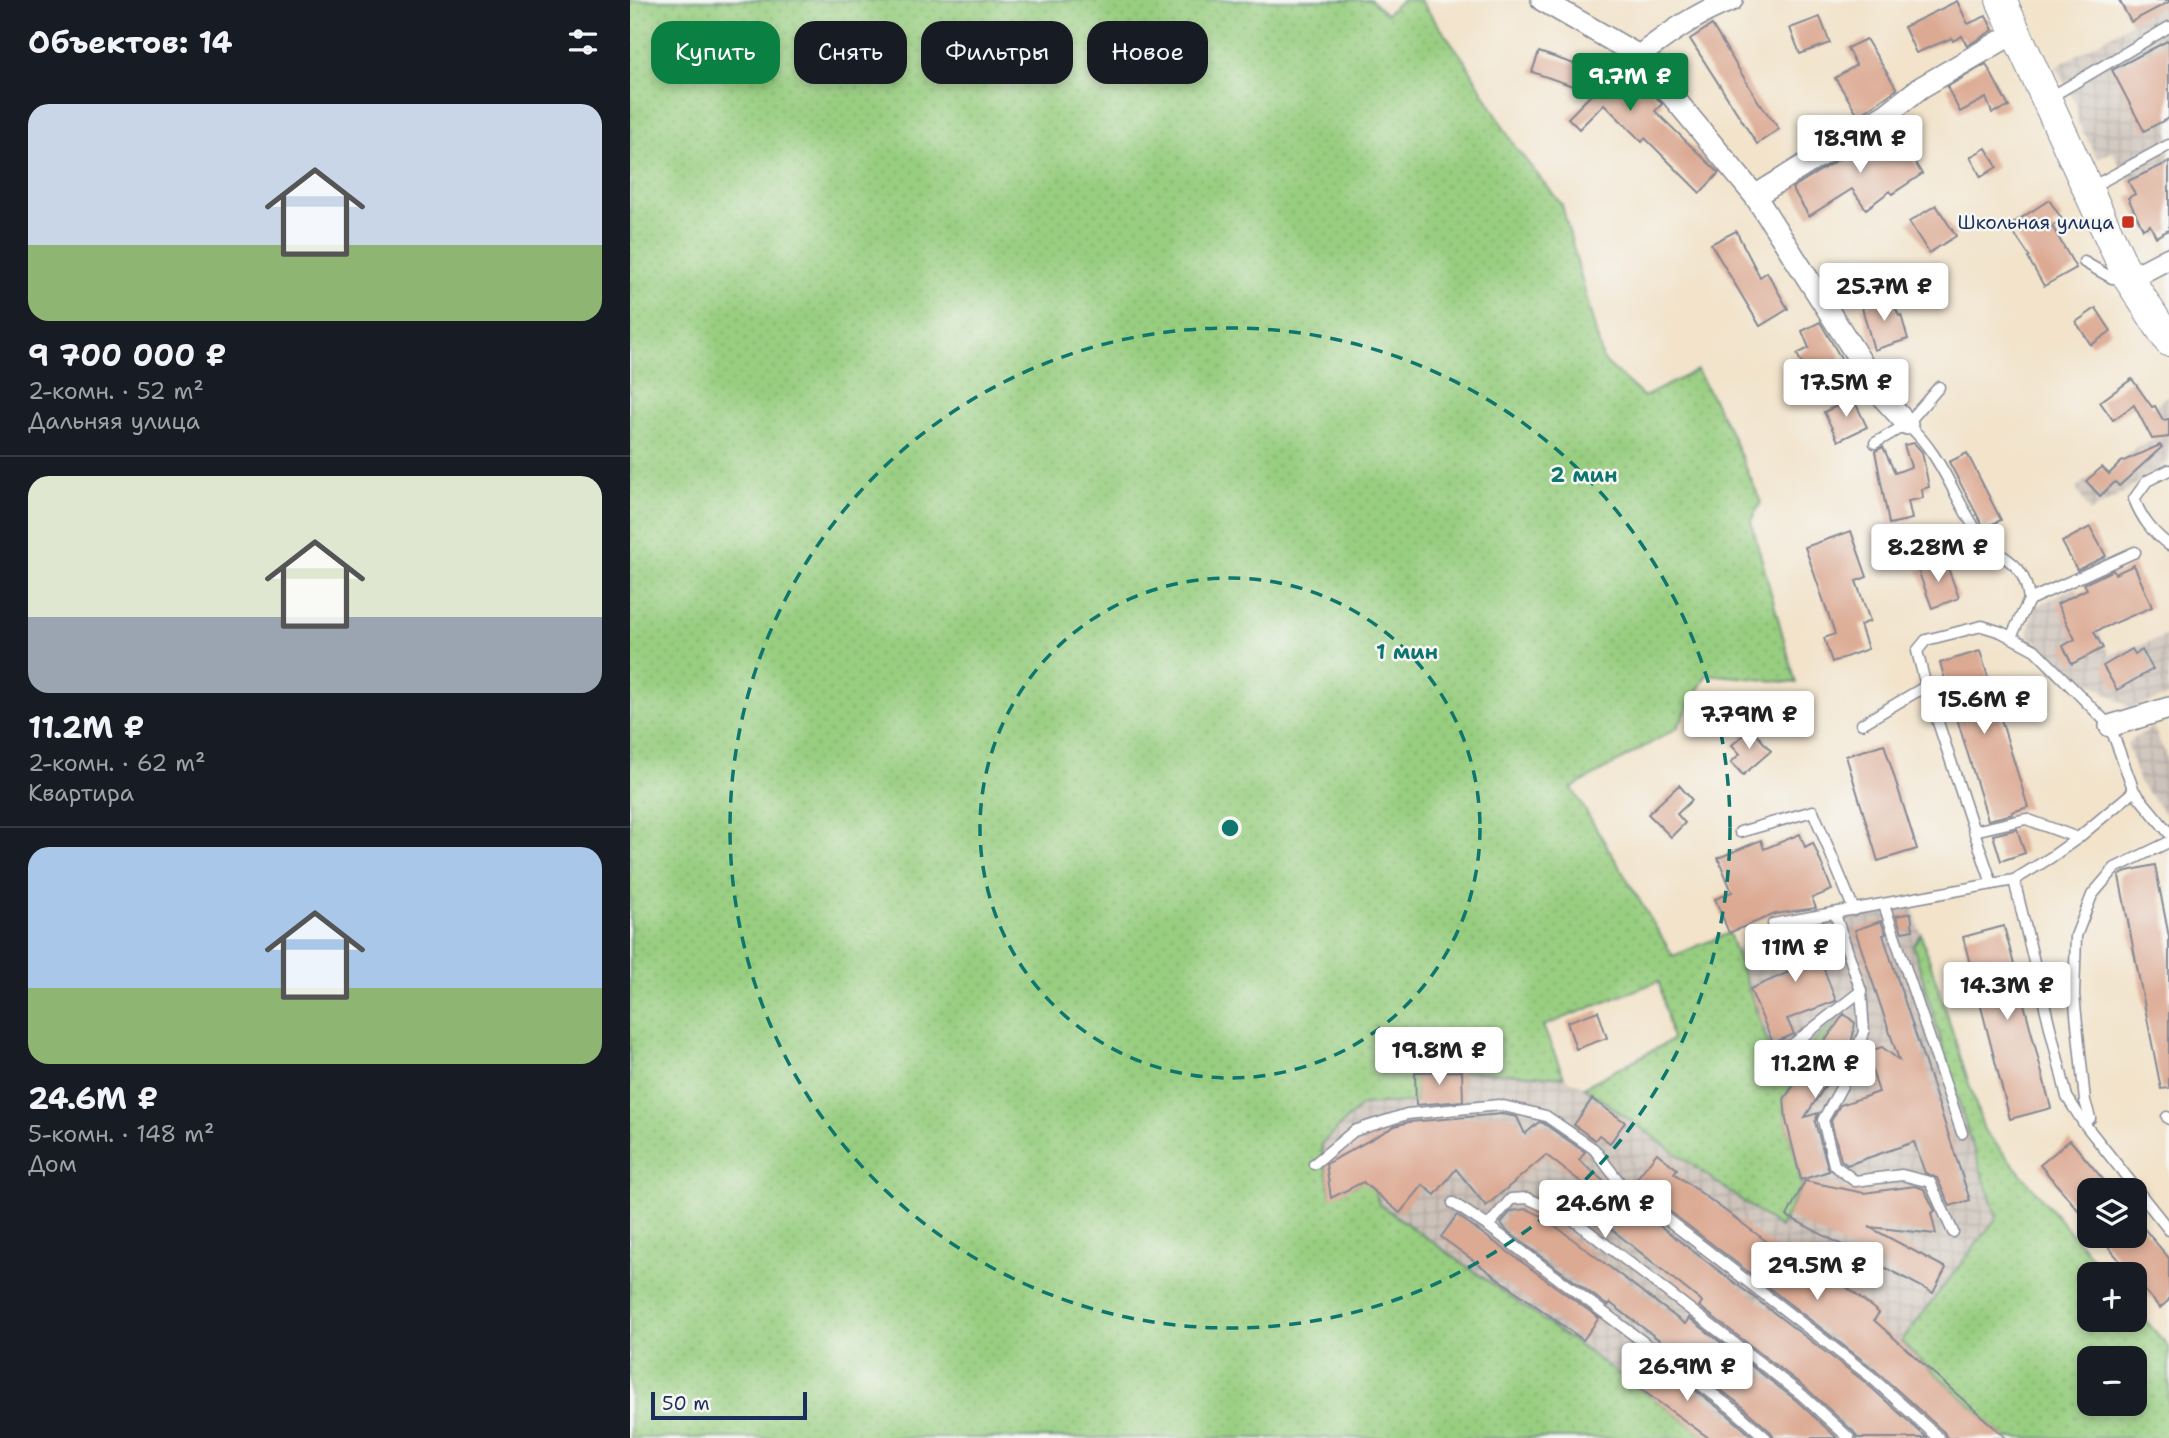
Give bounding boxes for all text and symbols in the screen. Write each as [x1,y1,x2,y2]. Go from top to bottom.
chip: Купить [651,21,780,84]
chip: Снять [794,21,907,84]
chip: Фильтры [921,21,1073,84]
chip: Новое [1087,21,1208,84]
text: Объектов: 14 [28,22,233,63]
icon: filters [564,23,602,61]
pin: 9.7M ₽ [1573,54,1687,113]
text: 9.7M ₽ [1588,61,1672,91]
pin: 18.9M ₽ [1795,116,1925,175]
text: 18.9M ₽ [1813,123,1907,153]
icon: home [252,149,378,275]
place label: Школьная улица [1958,210,2114,235]
marker: Школьная улица [2120,214,2136,230]
pin: 25.7M ₽ [1819,264,1949,323]
text: 25.7M ₽ [1835,271,1933,301]
text: 9 700 000 ₽ [28,335,227,376]
pin: 17.5M ₽ [1781,360,1911,419]
text: 17.5M ₽ [1800,367,1892,397]
text: 2-комн. · 52 m² [28,376,204,406]
text: Дальняя улица [28,406,200,436]
text: 2 мин [1550,461,1618,489]
icon: home [252,521,378,647]
pin: 8.28M ₽ [1873,524,2003,584]
text: 8.28M ₽ [1887,532,1989,562]
text: 1 мин [1376,638,1438,666]
pin: 15.6M ₽ [1919,676,2049,736]
text: 15.6M ₽ [1937,684,2031,714]
pin: 7.79M ₽ [1684,692,1814,751]
text: 7.79M ₽ [1700,699,1798,729]
text: 11.2M ₽ [28,707,145,748]
text: 2-комн. · 62 m² [28,748,206,778]
text: Квартира [28,778,134,808]
centre of rings [1218,816,1242,840]
icon: home [252,892,378,1018]
pin: 11M ₽ [1746,925,1844,984]
text: 11M ₽ [1761,932,1829,962]
pin: 14.3M ₽ [1942,962,2072,1022]
text: 14.3M ₽ [1960,970,2054,1000]
pin: 19.8M ₽ [1374,1028,1504,1087]
text: 19.8M ₽ [1391,1035,1487,1065]
pin: 11.2M ₽ [1750,1040,1880,1100]
text: 11.2M ₽ [1770,1048,1860,1078]
text: 24.6M ₽ [28,1078,158,1119]
text: 5-комн. · 148 m² [28,1119,215,1149]
text: Дом [28,1149,77,1179]
map controls [2077,1178,2147,1416]
button: layers [2077,1178,2147,1248]
pin: 24.6M ₽ [1540,1180,1670,1240]
text: 24.6M ₽ [1555,1188,1655,1218]
pin: 29.5M ₽ [1752,1242,1882,1302]
text: 29.5M ₽ [1767,1250,1867,1280]
button: + [2077,1262,2147,1332]
pin: 26.9M ₽ [1622,1344,1752,1403]
button: − [2077,1346,2147,1416]
text: 26.9M ₽ [1638,1351,1736,1381]
scale bar [651,1389,807,1421]
text: 50 m [662,1391,710,1416]

